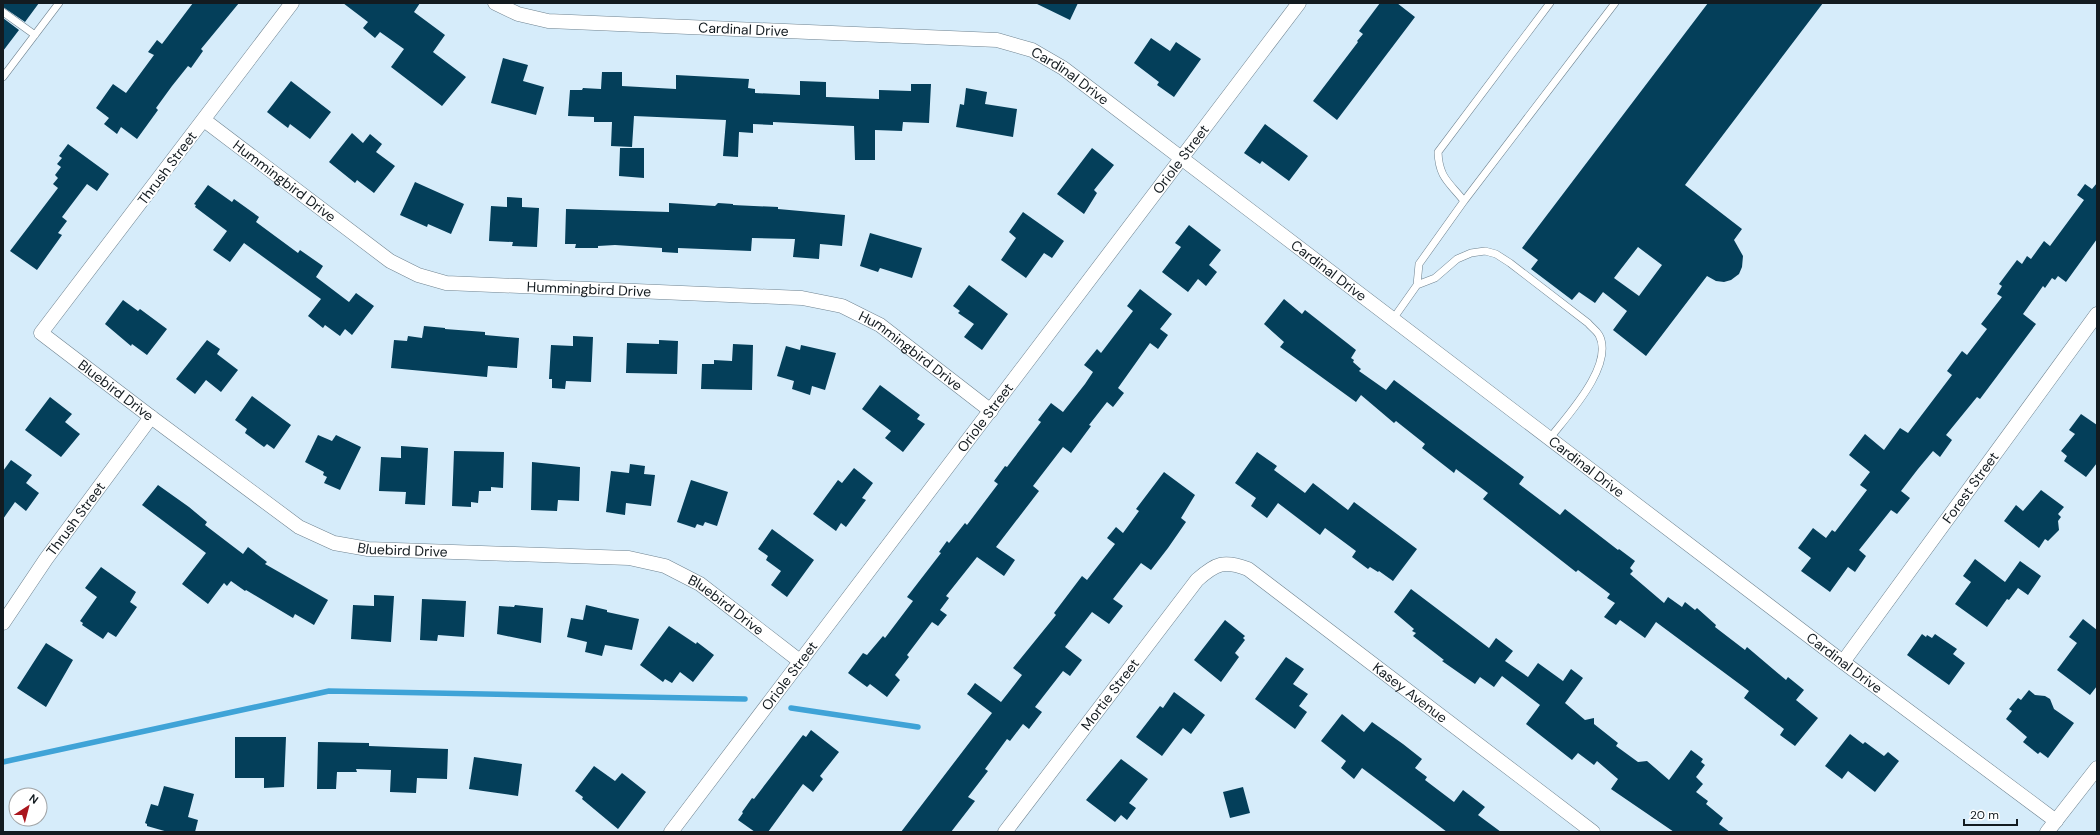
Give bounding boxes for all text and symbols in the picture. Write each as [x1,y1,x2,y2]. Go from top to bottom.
street label: Cardinal Drive [698,18,789,40]
street label: Cardinal Drive [1028,43,1112,109]
street label: Oriole Street [1149,121,1213,197]
street label: Thrush Street [133,128,201,208]
street label: Hummingbird Drive [229,136,340,226]
street label: Cardinal Drive [1287,236,1370,305]
street label: Hummingbird Drive [526,277,652,301]
street label: Hummingbird Drive [856,307,966,395]
street label: Bluebird Drive [75,356,157,425]
street label: Oriole Street [953,379,1017,456]
street label: Cardinal Drive [1545,432,1628,501]
street label: Forest Street [1938,448,2002,527]
street label: Thrush Street [42,478,109,559]
street label: Bluebird Drive [356,538,448,561]
street label: Bluebird Drive [685,571,768,639]
street label: Cardinal Drive [1803,628,1886,697]
street label: Oriole Street [757,638,821,714]
street label: Mortie Street [1077,655,1143,734]
street label: Kasey Avenue [1369,658,1451,727]
north arrow [8,787,48,827]
text: N [27,791,41,807]
scale bar [1964,801,2017,827]
text: 20 m [1970,807,1999,823]

